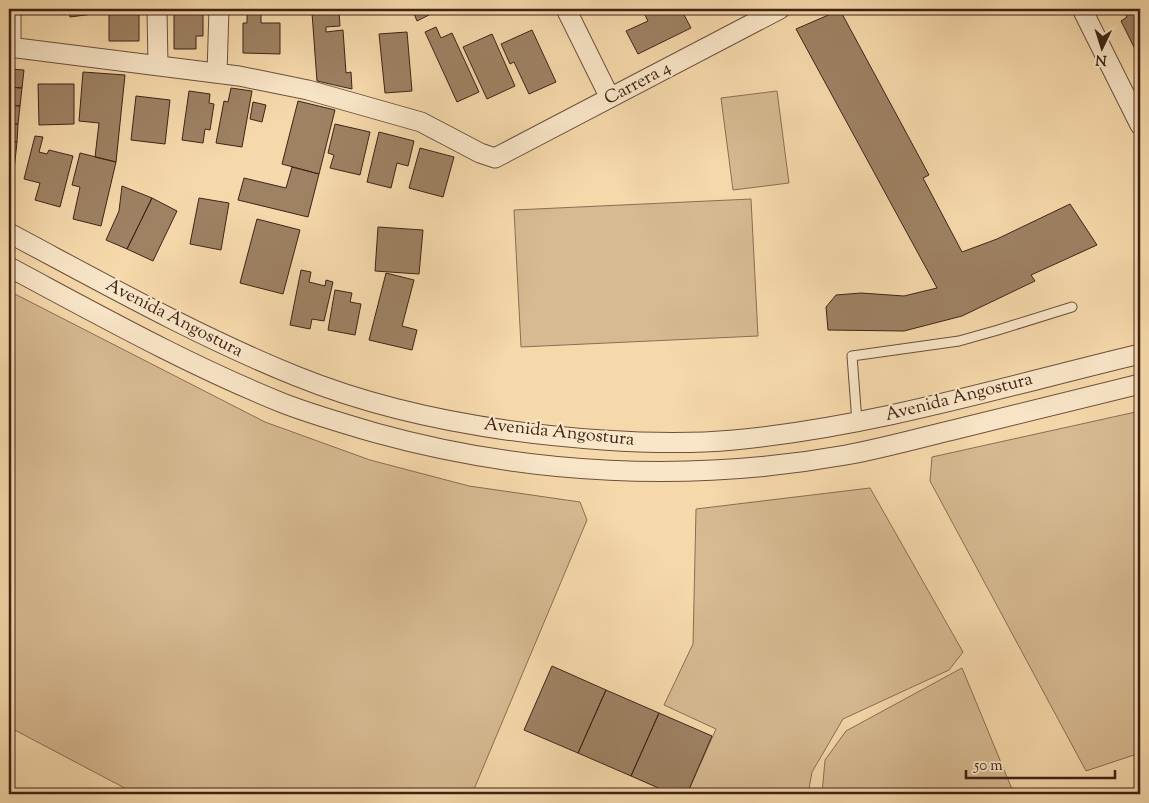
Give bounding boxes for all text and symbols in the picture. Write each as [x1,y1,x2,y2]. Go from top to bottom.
north arrow [1076,22,1126,72]
text: N [1095,49,1108,69]
street label: Carrera 4 [600,56,676,112]
street label: Avenida Angostura [101,273,247,365]
street label: Avenida Angostura [883,367,1035,429]
street label: Avenida Angostura [482,412,636,454]
scale bar [966,748,1115,780]
text: 50 m [973,756,1003,777]

